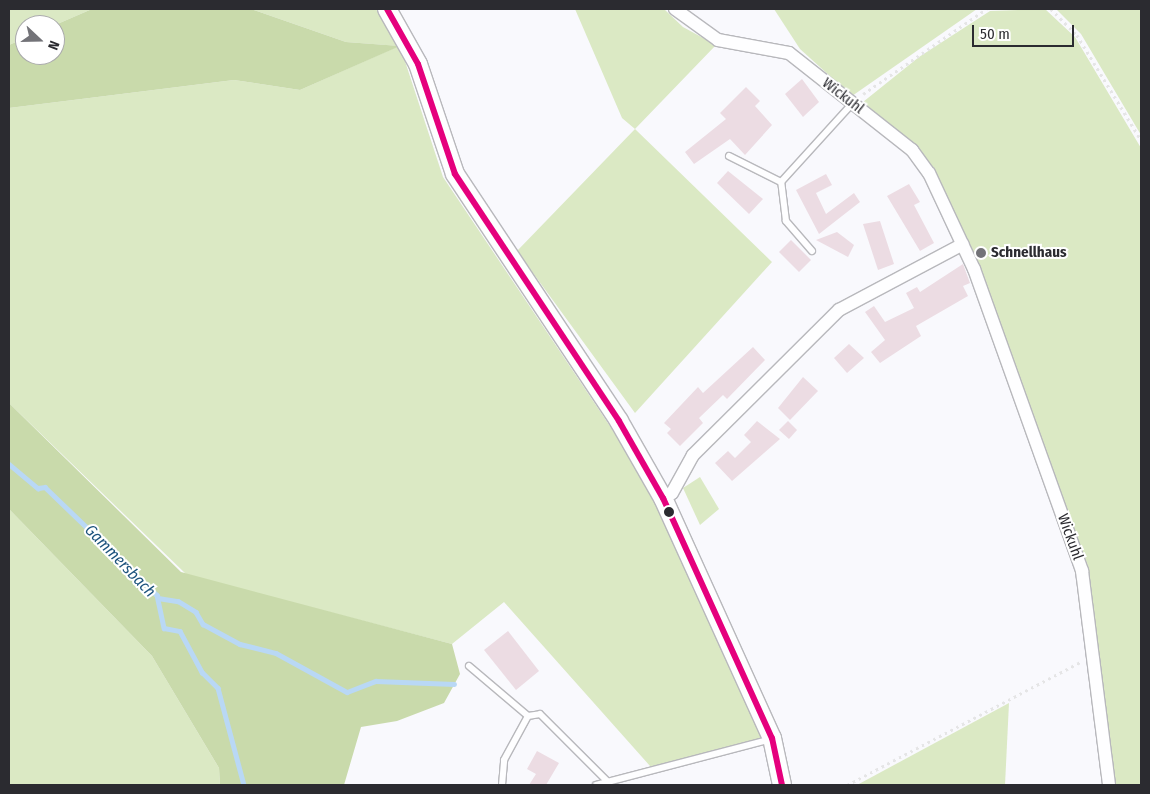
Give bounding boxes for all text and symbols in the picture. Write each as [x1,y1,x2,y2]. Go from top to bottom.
north arrow [15,15,65,65]
scale bar [975,15,1078,47]
text: 50 m [980,25,1010,43]
text: N [44,38,63,52]
street label: Wickuhl [819,74,867,118]
place label: Schnellhaus [991,244,1067,262]
marker: Schnellhaus [975,247,987,259]
unlabelled marker [664,507,674,517]
street label: Wickuhl [1053,511,1087,563]
water label: Gammersbach [81,521,159,601]

